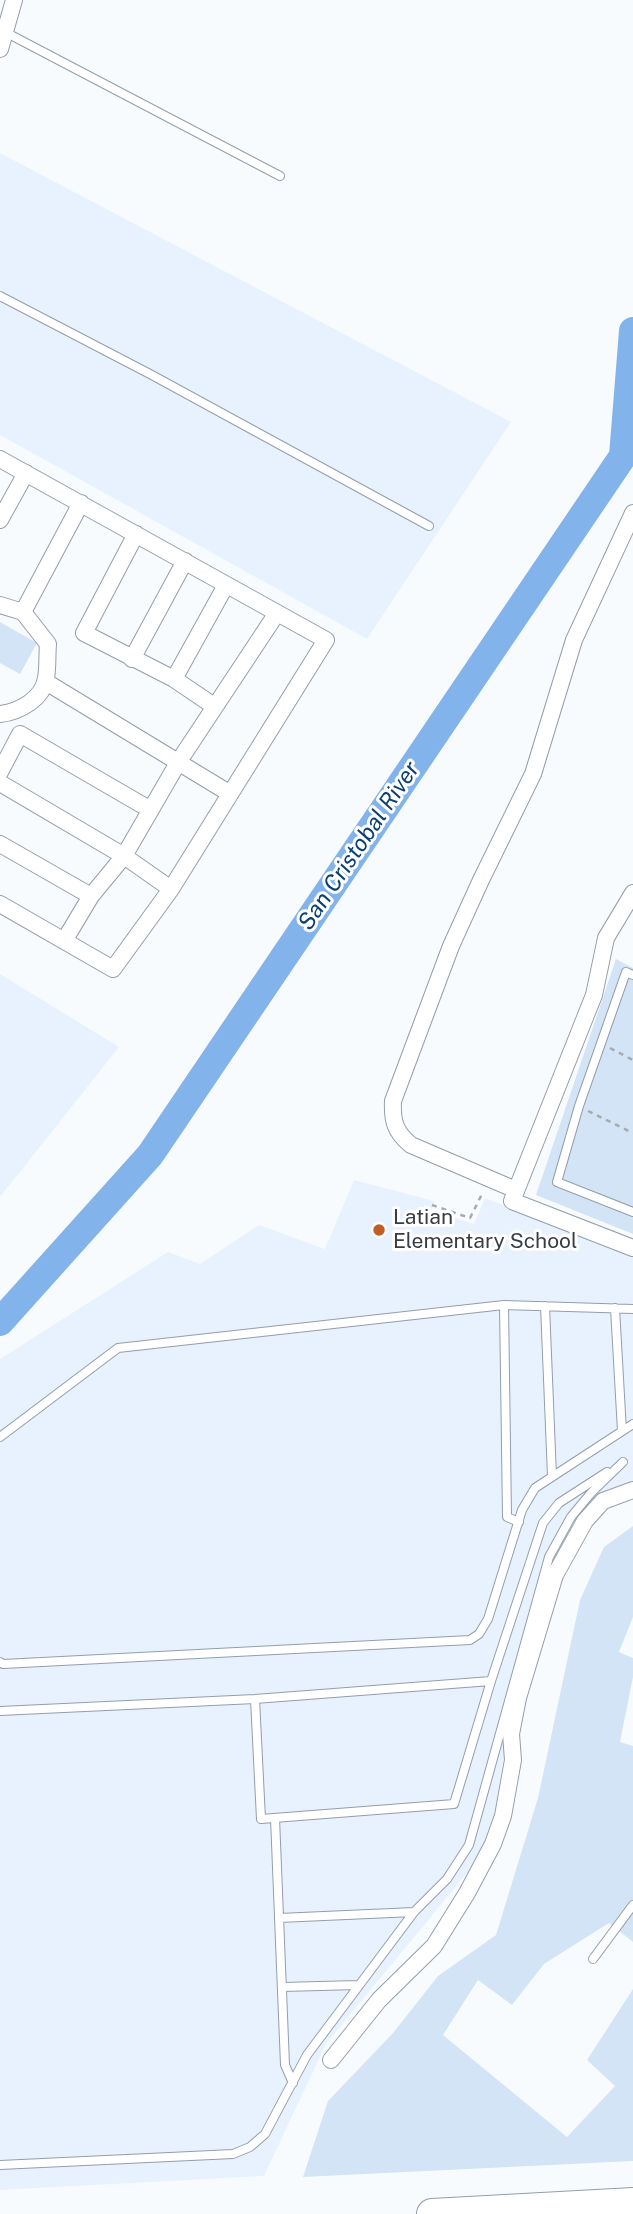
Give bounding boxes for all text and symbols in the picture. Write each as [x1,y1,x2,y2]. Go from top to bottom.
water label: San Cristobal River [292,756,426,936]
place label: Latian Elementary School [393,1205,577,1255]
marker: Latian Elementary School [371,1222,387,1238]

